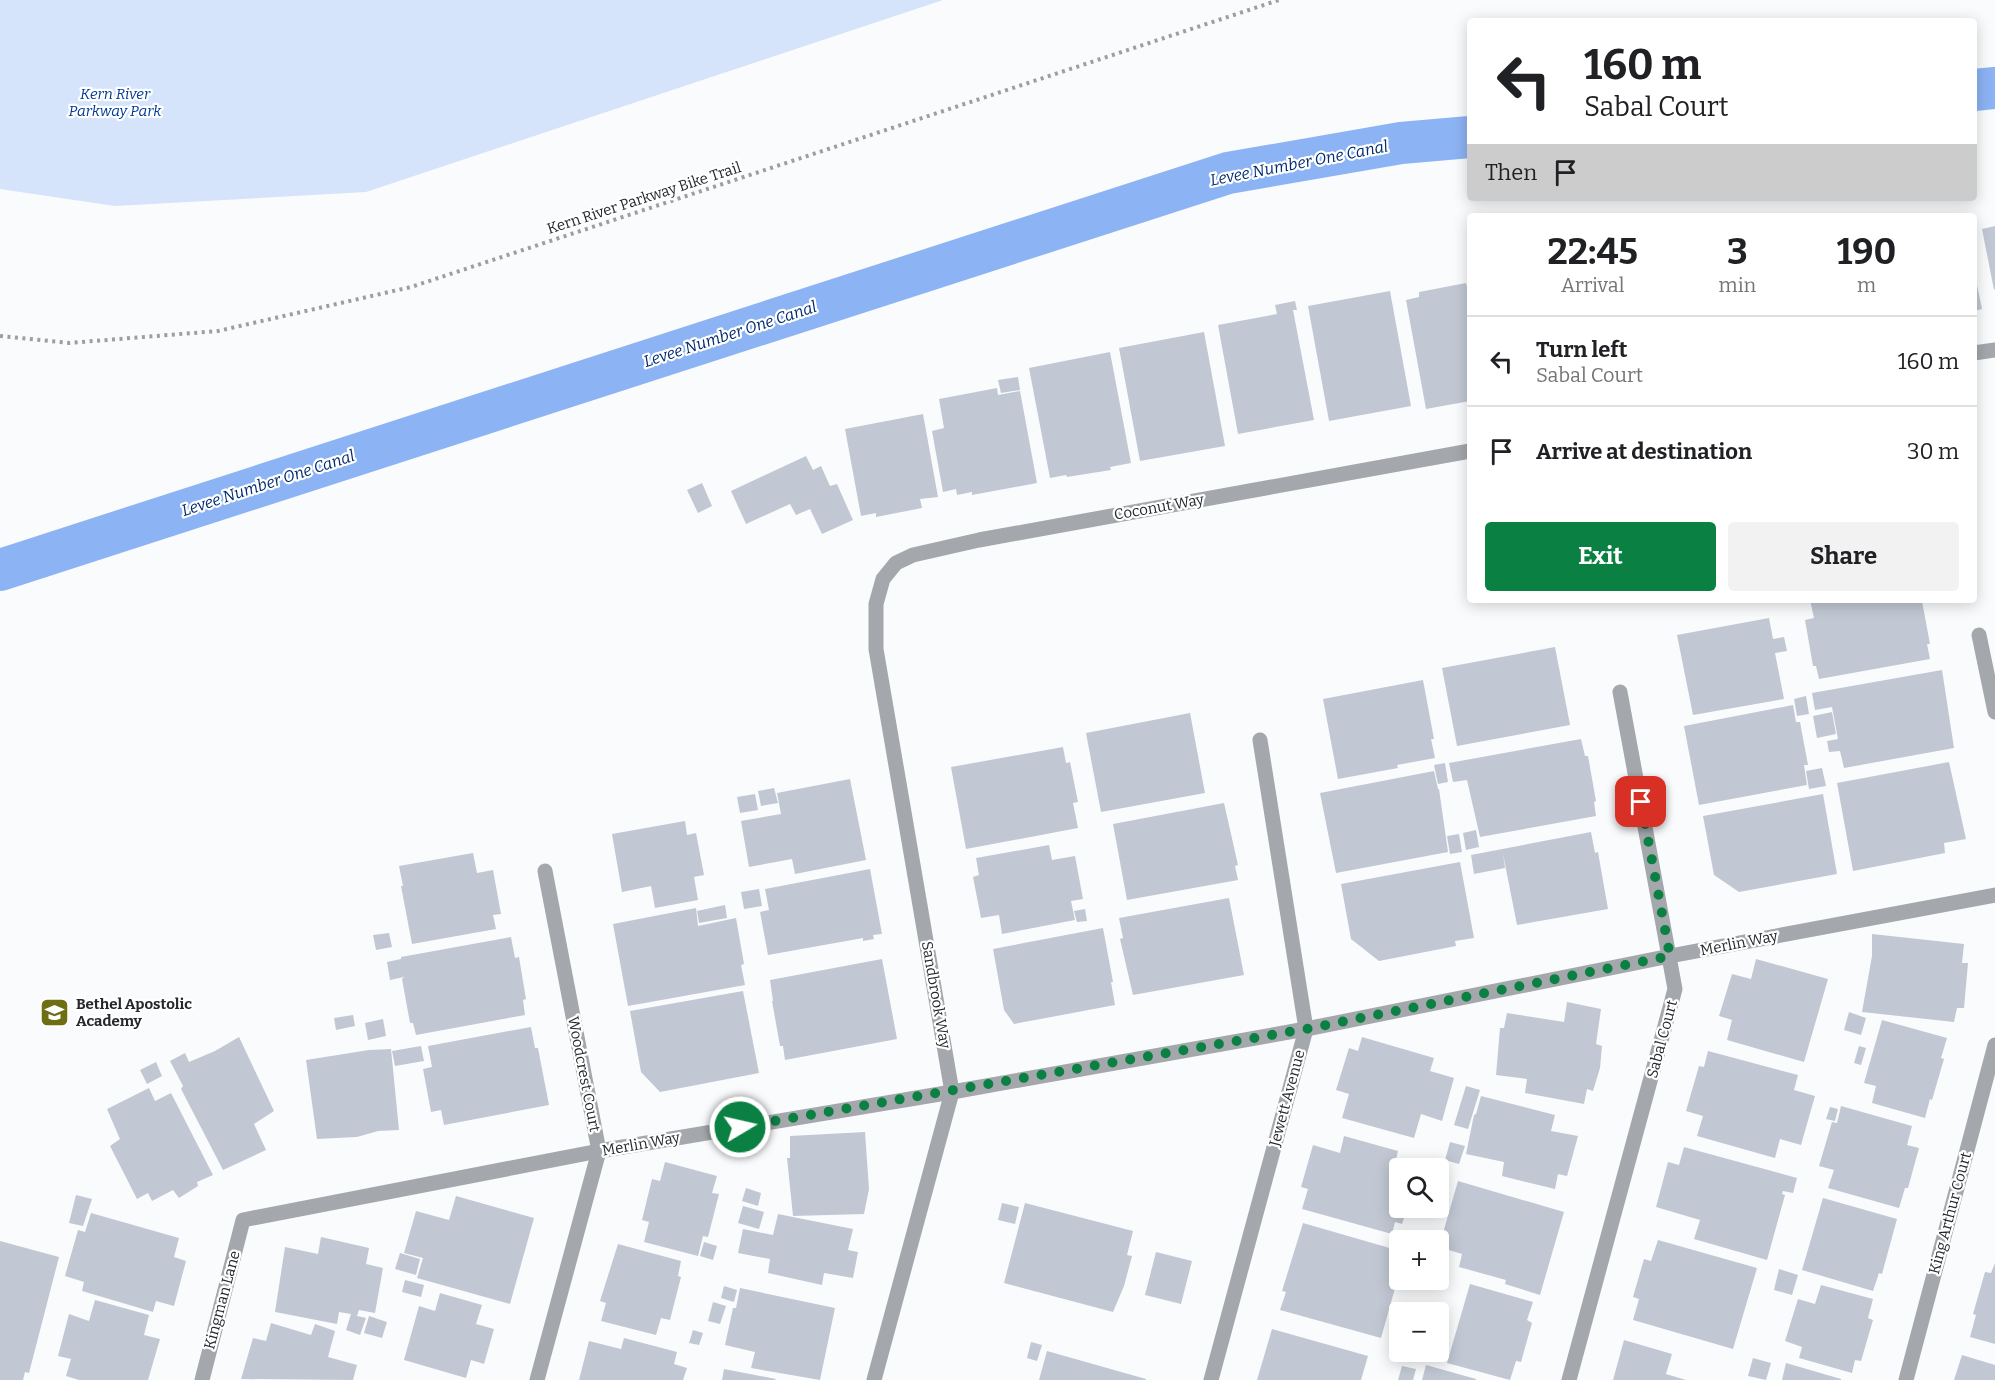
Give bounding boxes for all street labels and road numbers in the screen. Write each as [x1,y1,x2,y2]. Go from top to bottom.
street label: Kern River Parkway Bike Trail [545,158,743,238]
street label: Coconut Way [1113,490,1205,524]
street label: Merlin Way [1699,927,1779,959]
street label: Sandbrook Way [918,940,954,1050]
street label: Sabal Court [1643,997,1681,1080]
street label: Woodcrest Court [564,1015,604,1134]
street label: Jewett Avenue [1265,1048,1309,1149]
street label: Merlin Way [601,1128,681,1160]
street label: King Arthur Court [1925,1150,1975,1276]
street label: Kingman Lane [200,1249,244,1351]

